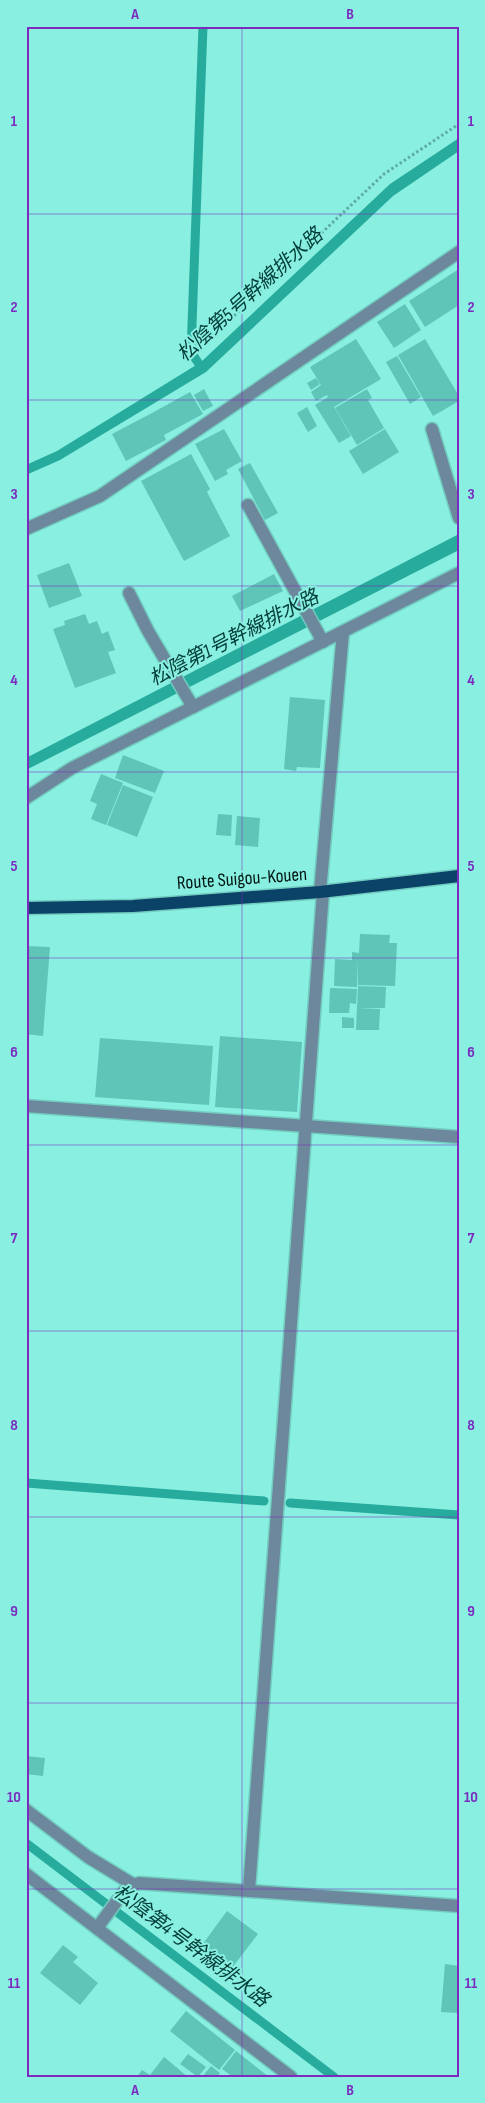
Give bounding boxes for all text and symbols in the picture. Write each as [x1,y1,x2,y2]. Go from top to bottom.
text: A [130,5,139,24]
text: B [346,5,354,24]
text: 1 [11,112,18,131]
text: 1 [468,112,475,131]
water label: 松陰第5号幹線排水路 [172,222,329,367]
text: 2 [10,298,18,317]
text: 2 [467,298,475,317]
text: 3 [10,485,18,504]
text: 3 [467,485,475,504]
water label: 松陰第1号幹線排水路 [145,584,324,691]
text: 4 [10,671,18,690]
text: 4 [467,671,475,690]
text: 5 [10,857,18,876]
text: 5 [467,857,475,876]
street label: Route Suigou-Kouen [176,863,308,895]
text: 6 [10,1043,18,1062]
text: 6 [467,1043,475,1062]
text: 7 [11,1229,18,1248]
text: 7 [468,1229,475,1248]
text: 8 [10,1416,18,1435]
text: 8 [467,1416,475,1435]
text: 9 [10,1602,18,1621]
text: 9 [467,1602,475,1621]
text: 10 [7,1788,21,1807]
text: 10 [464,1788,478,1807]
water label: 松陰第4号幹線排水路 [109,1880,275,2013]
text: 11 [8,1974,21,1993]
text: 11 [465,1974,478,1993]
text: A [130,2081,139,2100]
text: B [346,2081,354,2100]

